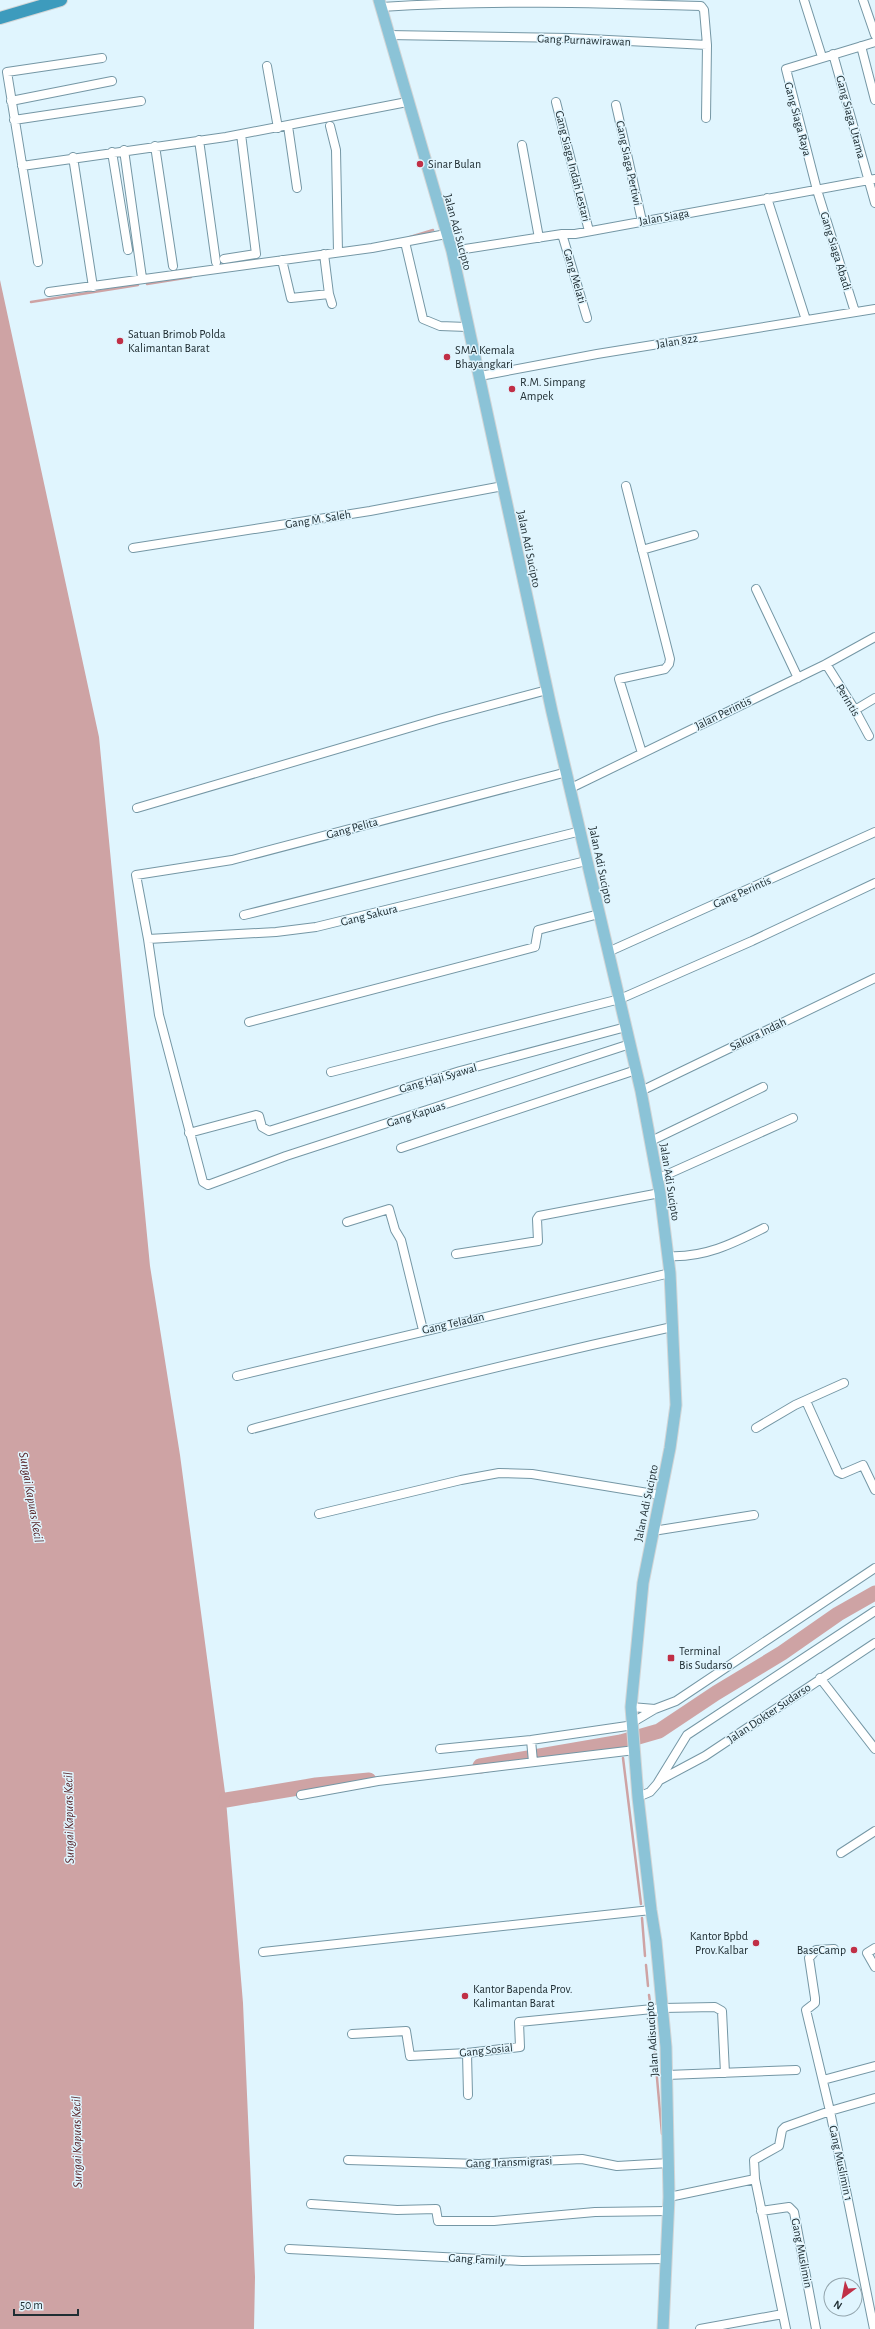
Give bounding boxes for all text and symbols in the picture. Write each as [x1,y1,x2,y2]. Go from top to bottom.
street label: Gang Purnawirawan [537,32,631,48]
street label: Gang Siaga Utama [834,74,868,160]
street label: Gang Siaga Raya [781,81,814,158]
street label: Gang Siaga Indah Lestari [553,109,593,223]
street label: Gang Siaga Pertiwi [614,119,644,207]
place label: Sinar Bulan [428,158,481,170]
marker: Sinar Bulan [415,159,425,169]
street label: Jalan Adi Sucipto [442,193,474,271]
street label: Jalan Siaga [638,207,691,227]
street label: Gang Siaga Abadi [818,210,854,292]
street label: Gang Melati [561,247,589,305]
place label: Satuan Brimob Polda Kalimantan Barat [128,328,226,354]
street label: Jalan 822 [655,332,699,350]
marker: Satuan Brimob Polda Kalimantan Barat [115,336,125,346]
place label: SMA Kemala Bhayangkari [455,344,515,371]
marker: SMA Kemala Bhayangkari [442,352,452,362]
place label: R.M. Simpang Ampek [520,376,585,402]
marker: R.M. Simpang Ampek [507,384,517,394]
street label: Gang M. Saleh [284,508,352,530]
street label: Jalan Adi Sucipto [515,509,543,589]
street label: Perintis [834,682,862,718]
street label: Jalan Perintis [693,694,753,732]
street label: Gang Pelita [325,815,380,841]
street label: Jalan Adi Sucipto [587,825,615,905]
street label: Gang Perintis [711,874,773,910]
street label: Gang Sakura [339,902,399,928]
street label: Sakura Indah [728,1015,788,1053]
street label: Gang Haji Syawal [398,1061,479,1096]
street label: Gang Kapuas [385,1099,447,1129]
street label: Jalan Adi Sucipto [658,1142,682,1222]
street label: Gang Teladan [421,1310,485,1336]
water label: Sungai Kapuas Kecil [16,1451,45,1544]
street label: Jalan Adi Sucipto [632,1463,660,1543]
place label: Terminal Bis Sudarso [679,1645,732,1671]
marker: Terminal Bis Sudarso [666,1653,676,1663]
street label: Jalan Dokter Sudarso [725,1681,813,1745]
water label: Sungai Kapuas Kecil [62,1772,77,1864]
place label: Kantor Bpbd Prov.Kalbar [690,1930,748,1956]
marker: Kantor Bpbd Prov.Kalbar [751,1938,761,1948]
place label: BaseCamp [797,1944,846,1956]
marker: BaseCamp [849,1945,859,1955]
place label: Kantor Bapenda Prov. Kalimantan Barat [473,1983,573,2009]
marker: Kantor Bapenda Prov. Kalimantan Barat [460,1991,470,2001]
street label: Jalan Adisucipto [643,2001,661,2077]
street label: Gang Sosial [459,2041,513,2059]
water label: Sungai Kapuas Kecil [70,2096,85,2188]
street label: Gang Muslimin 1 [827,2124,855,2202]
street label: Gang Transmigrasi [466,2154,552,2170]
street label: Gang Muslimin [789,2217,815,2289]
street label: Gang Family [448,2252,506,2267]
north arrow [823,2277,863,2317]
scale bar [14,2291,78,2317]
text: N [832,2298,844,2312]
text: 50 m [20,2299,43,2311]

